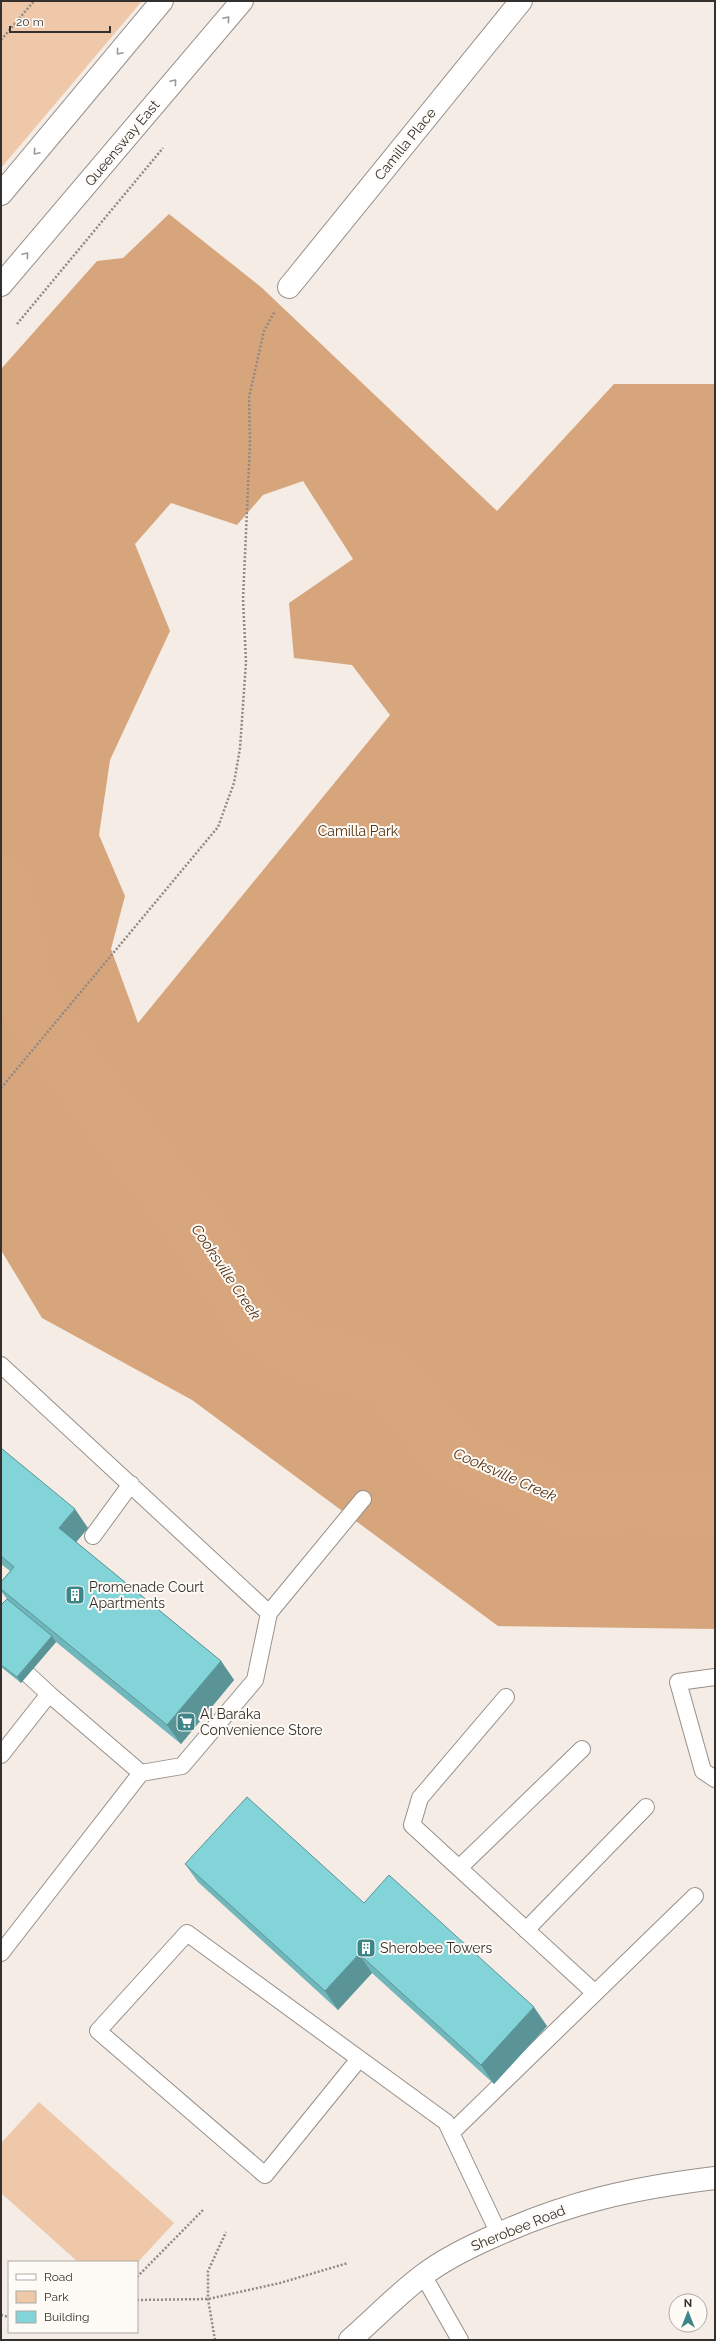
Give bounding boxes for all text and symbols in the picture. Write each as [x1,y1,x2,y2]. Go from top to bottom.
scale bar [10,8,110,34]
text: 20 m [16,15,44,29]
one-way arrow [223,16,230,23]
one-way arrow [117,48,124,55]
one-way arrow [169,79,176,86]
street label: Queensway East [81,97,163,189]
street label: Camilla Place [371,105,439,183]
one-way arrow [33,148,40,155]
one-way arrow [22,253,29,260]
park label: Camilla Park [318,823,399,839]
water label: Cooksville Creek [188,1221,264,1323]
water label: Cooksville Creek [451,1444,559,1506]
place label: Promenade Court Apartments [89,1579,204,1611]
building icon: Promenade Court Apartments [64,1584,86,1606]
place label: Al Baraka Convenience Store [200,1706,323,1738]
supermarket icon: Al Baraka Convenience Store [175,1711,197,1733]
building icon: Sherobee Towers [355,1937,377,1959]
place label: Sherobee Towers [380,1940,492,1956]
street label: Sherobee Road [469,2202,567,2254]
legend [8,2261,138,2333]
text: Road [44,2270,73,2284]
text: Park [44,2290,69,2304]
north arrow [668,2293,708,2333]
text: N [684,2297,692,2310]
text: Building [44,2310,90,2324]

